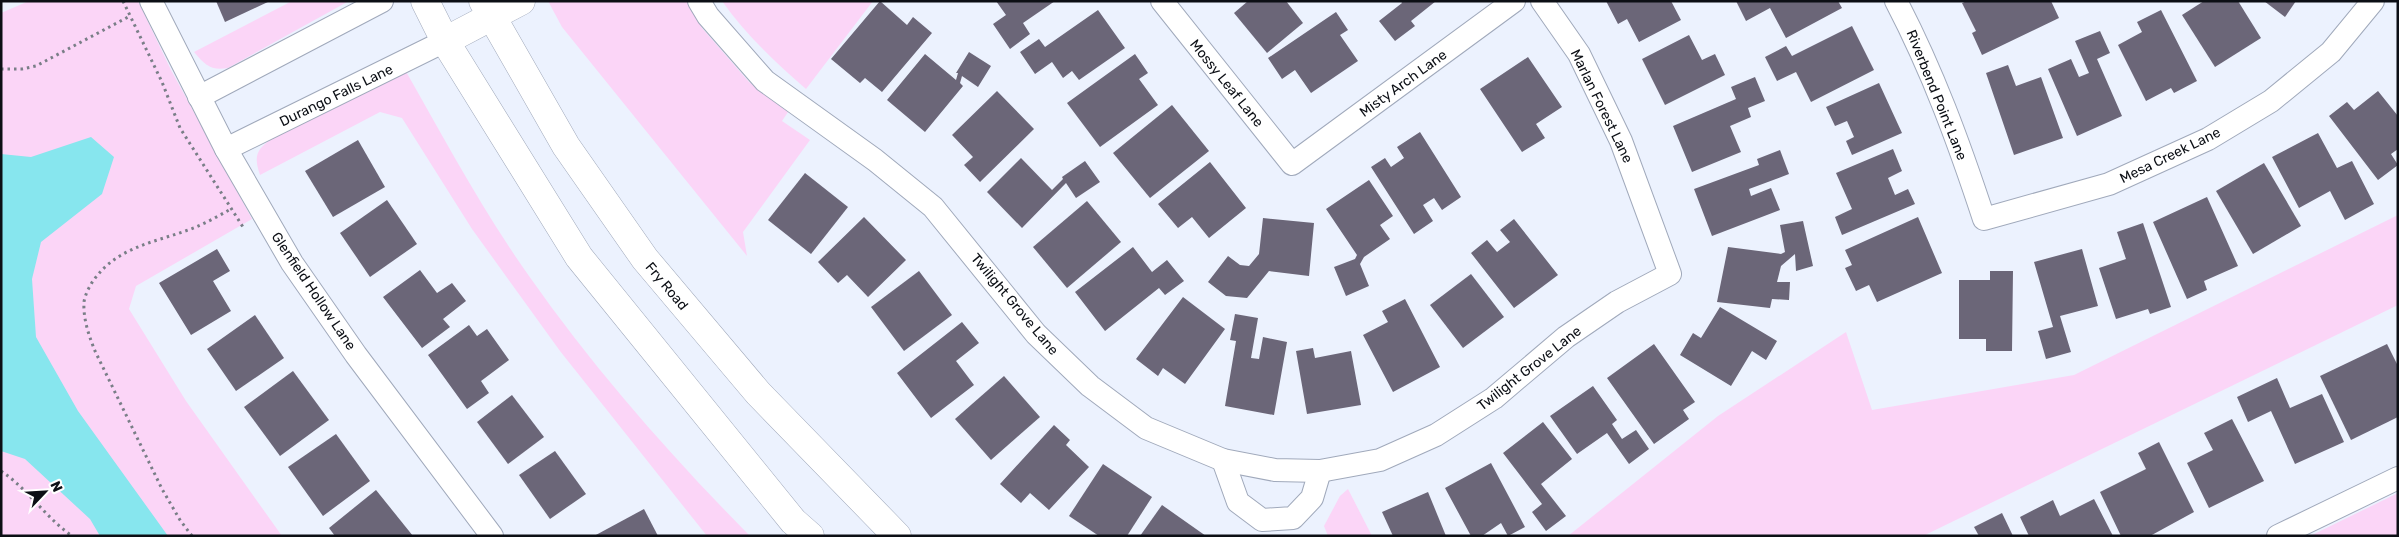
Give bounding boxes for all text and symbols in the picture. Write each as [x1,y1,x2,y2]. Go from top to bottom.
street label: Riverbend Point Lane [1903,27,1971,163]
street label: Mossy Leaf Lane [1186,36,1267,131]
street label: Misty Arch Lane [1356,46,1450,121]
street label: Marlan Forest Lane [1567,47,1636,166]
street label: Durango Falls Lane [277,61,396,130]
street label: Mesa Creek Lane [2117,124,2223,187]
street label: Glenfield Hollow Lane [268,229,360,354]
street label: Twilight Grove Lane [967,250,1062,359]
street label: Fry Road [642,259,692,314]
street label: Twilight Grove Lane [1474,322,1585,414]
north arrow [20,467,70,517]
text: N [46,479,66,495]

